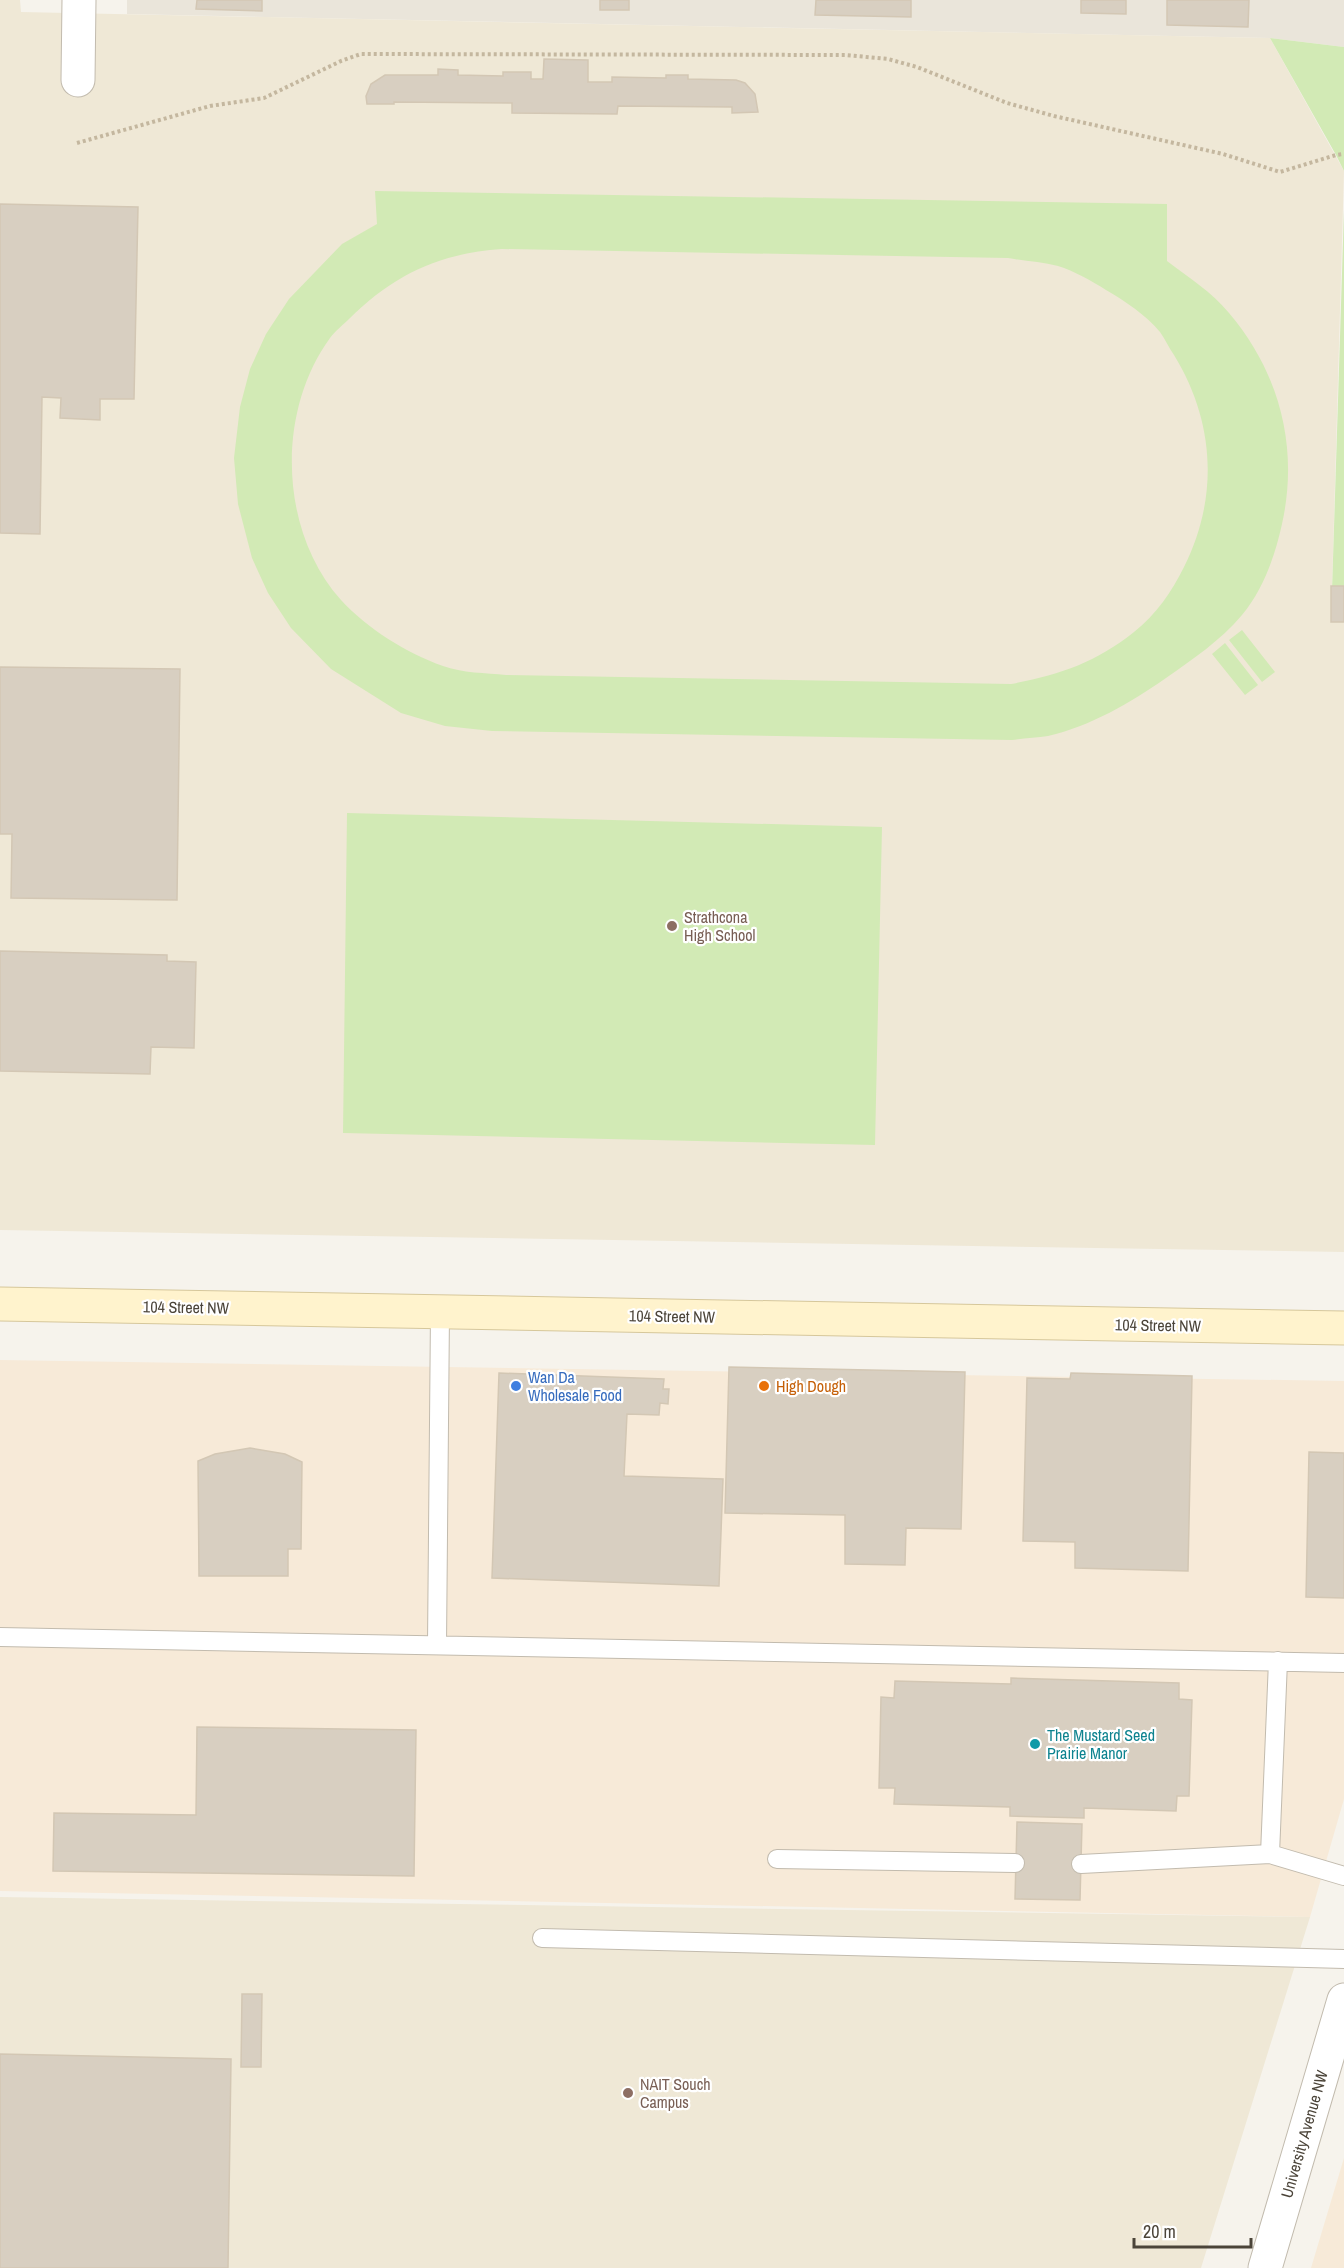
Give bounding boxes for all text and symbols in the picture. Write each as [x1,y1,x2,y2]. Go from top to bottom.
place label: Strathcona High School [684,906,756,946]
marker: Strathcona High School [665,919,679,933]
street label: 104 Street NW [143,1295,230,1319]
street label: 104 Street NW [629,1304,716,1328]
street label: 104 Street NW [1115,1313,1202,1337]
place label: Wan Da Wholesale Food [528,1366,622,1406]
place label: High Dough [776,1375,846,1397]
marker: Wan Da Wholesale Food [509,1379,523,1393]
marker: High Dough [757,1379,771,1393]
place label: The Mustard Seed Prairie Manor [1047,1724,1155,1764]
marker: The Mustard Seed Prairie Manor [1028,1737,1042,1751]
street label: University Avenue NW [1275,2067,1333,2200]
place label: NAIT Souch Campus [640,2073,711,2113]
marker: NAIT Souch Campus [621,2086,635,2100]
scale bar [1134,2211,1251,2249]
text: 20 m [1143,2219,1176,2244]

